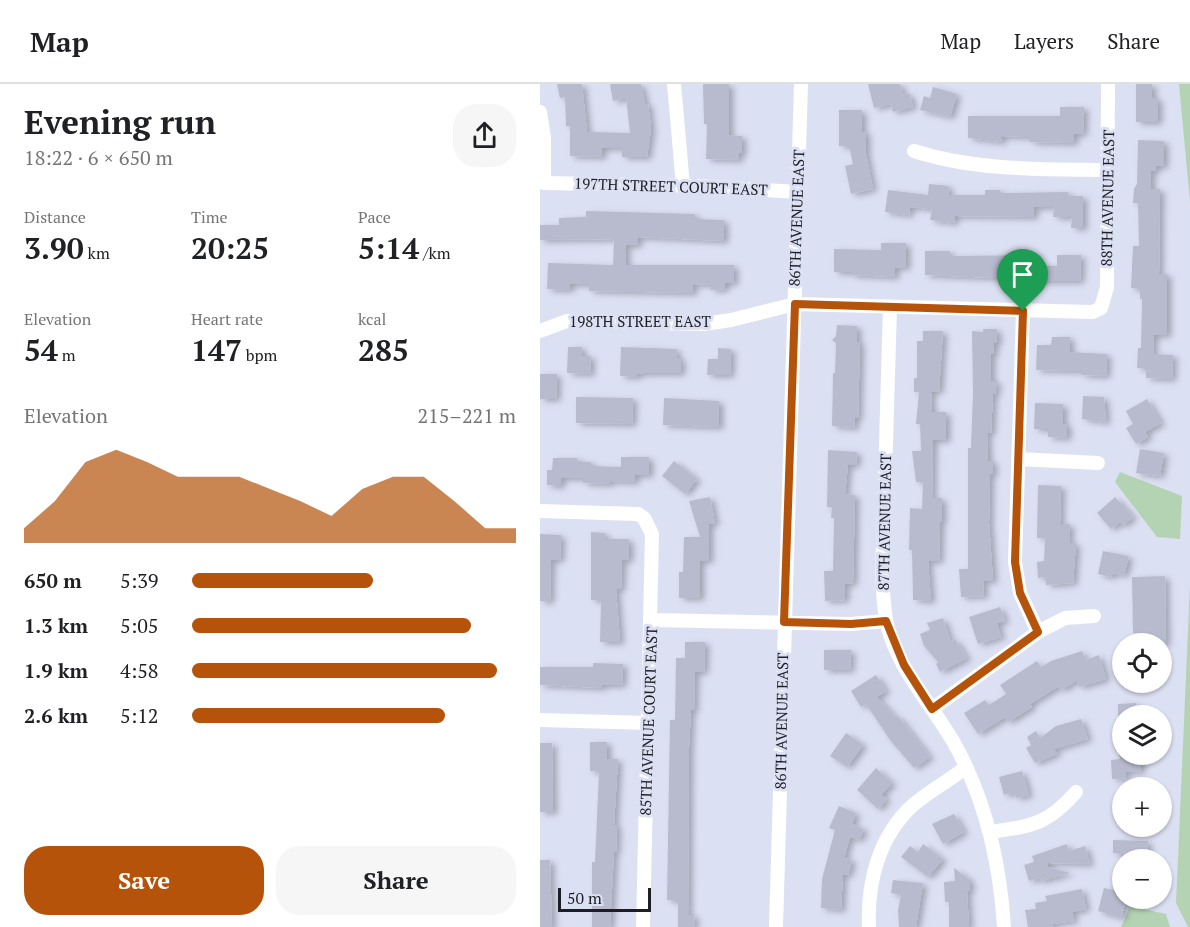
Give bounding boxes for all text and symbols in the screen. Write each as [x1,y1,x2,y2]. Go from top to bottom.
text: Map [30,23,89,60]
text: Map [940,27,981,55]
text: Layers [1014,27,1074,55]
text: Share [1107,27,1160,55]
text: Evening run [24,100,216,143]
button: share [453,104,516,167]
street label: 88TH AVENUE EAST [1096,129,1118,267]
text: 18:22 · 6 × 650 m [24,144,173,171]
street label: 86TH AVENUE EAST [784,149,808,287]
street label: 197TH STREET COURT EAST [574,173,768,199]
text: Distance [24,206,86,228]
text: Time [191,206,228,228]
text: Pace [358,206,391,228]
text: 3.90 [24,228,84,268]
text: 20:25 [191,228,269,268]
text: 5:14 [358,228,419,268]
text: km [84,242,110,264]
text: /km [419,242,451,264]
pin [997,249,1048,311]
icon: arrive [1006,258,1039,291]
text: Elevation [24,308,91,330]
text: Heart rate [191,308,263,330]
text: kcal [358,308,386,330]
street label: 198TH STREET EAST [569,311,711,331]
text: 54 [24,330,58,370]
text: 147 [191,330,242,370]
text: 285 [358,330,409,370]
text: m [58,344,76,366]
text: bpm [242,344,277,366]
text: Elevation [24,402,108,429]
text: 215–221 m [417,402,516,429]
street label: 87TH AVENUE EAST [873,453,895,591]
text: 650 m [24,567,82,594]
text: 5:39 [120,567,159,594]
text: 1.3 km [24,612,88,639]
text: 5:05 [120,612,159,639]
street label: 85TH AVENUE COURT EAST [635,626,661,816]
map controls [1112,633,1172,909]
button: locate [1112,633,1172,693]
street label: 86TH AVENUE EAST [770,652,792,790]
text: 1.9 km [24,657,88,684]
text: 4:58 [120,657,159,684]
text: 2.6 km [24,702,88,729]
text: 5:12 [120,702,159,729]
button: layers [1112,705,1172,765]
button: + [1112,777,1172,837]
button: Save [24,846,264,915]
button: Share [276,846,516,915]
button: − [1112,849,1172,909]
scale bar [558,885,651,912]
text: 50 m [567,887,602,909]

